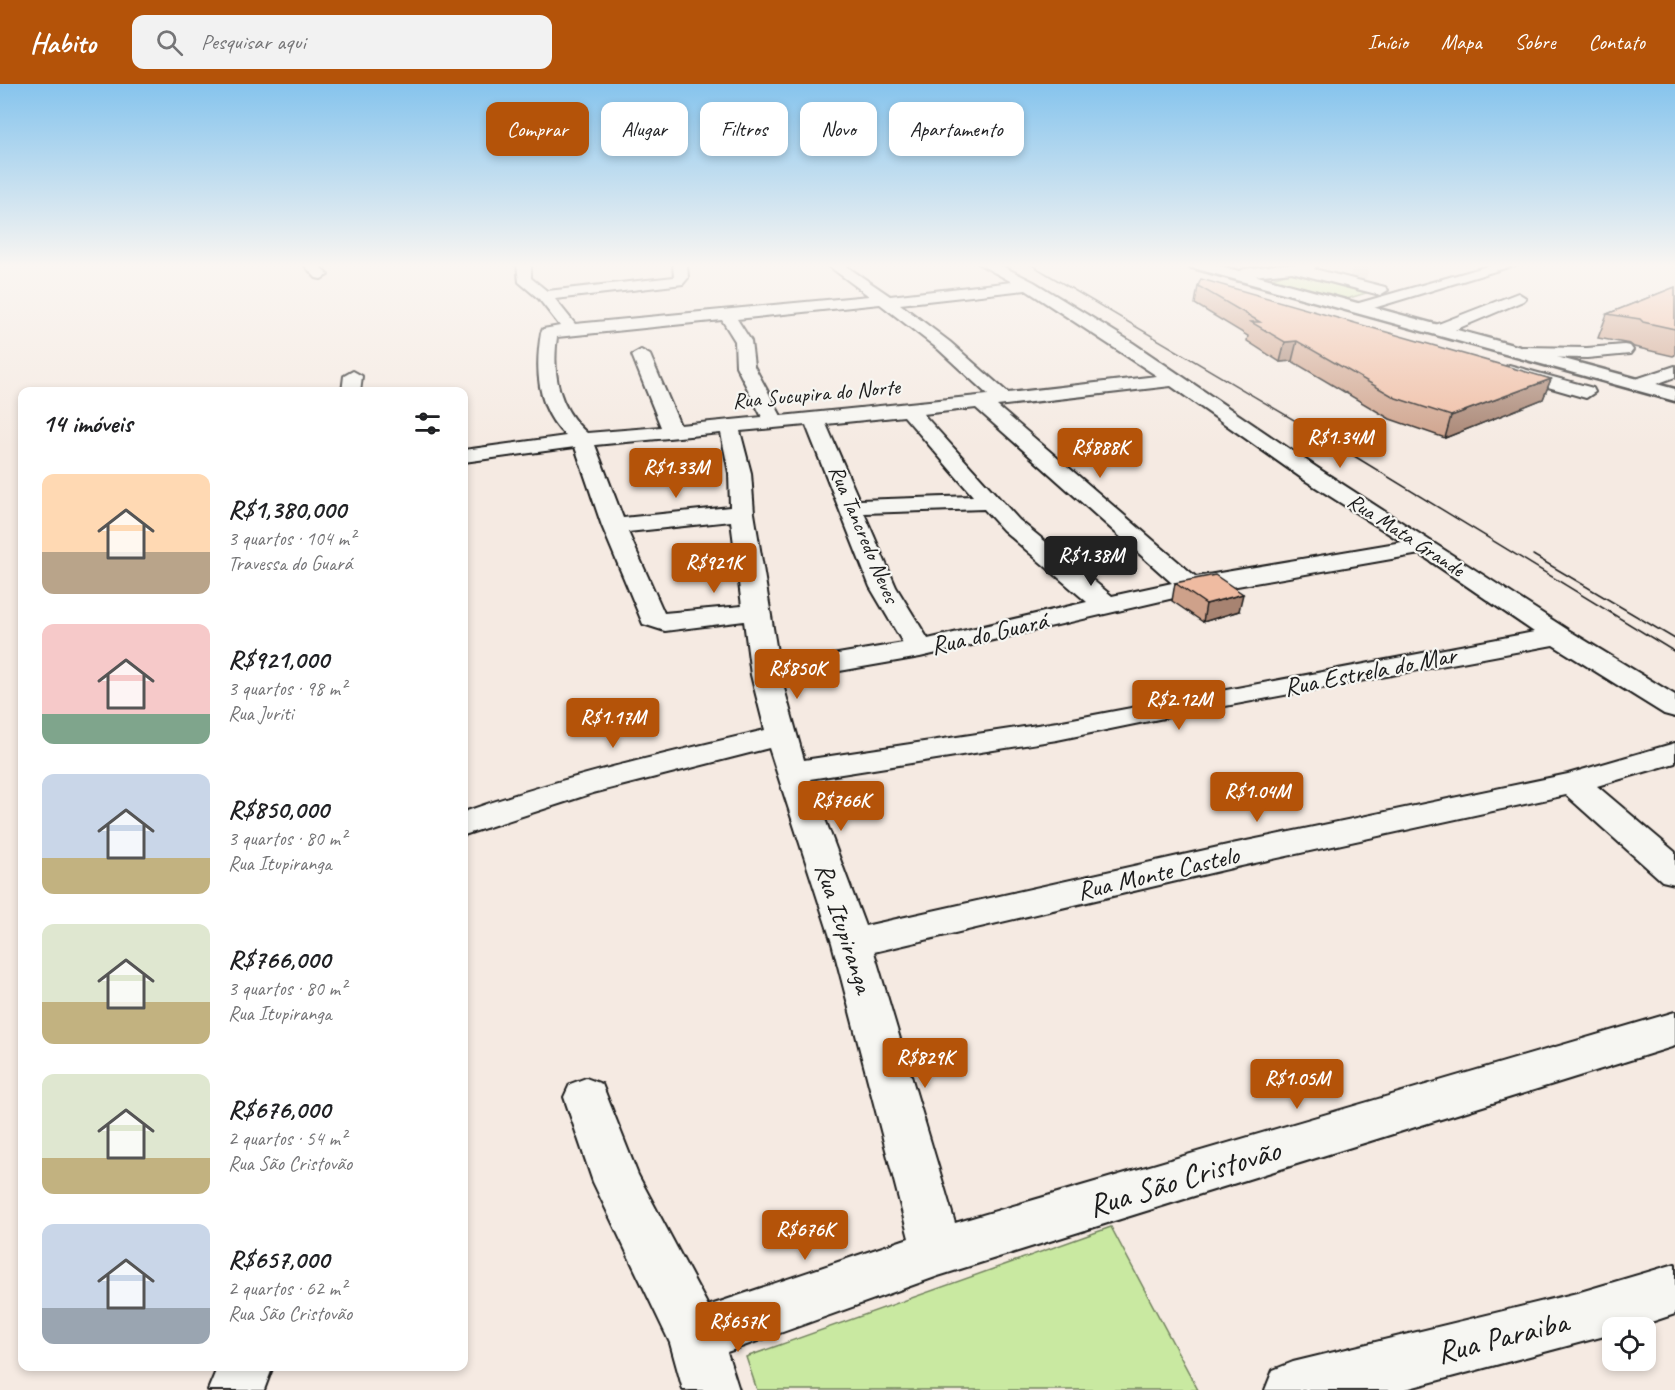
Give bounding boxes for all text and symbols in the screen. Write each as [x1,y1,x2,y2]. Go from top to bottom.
search box [132,15,552,69]
text: Habito [30,25,96,60]
icon: search [153,26,186,59]
text: Pesquisar aqui [201,28,306,56]
text: Início [1368,29,1408,55]
text: Mapa [1441,29,1482,55]
text: Sobre [1515,29,1555,55]
text: Contato [1588,29,1645,55]
chip: Comprar [486,102,589,156]
chip: Alugar [601,102,688,156]
chip: Filtros [700,102,788,156]
chip: Novo [800,102,877,156]
chip: Apartamento [889,102,1024,156]
street label: Rua Sucupira do Norte [731,373,903,415]
text: 14 imóveis [42,407,132,440]
icon: filters [411,407,444,440]
pin: R$1.34M [1285,418,1395,469]
text: R$1.34M [1307,425,1373,450]
pin: R$888K [1051,428,1149,479]
text: R$888K [1071,435,1129,460]
pin: R$1.33M [621,448,731,499]
text: R$1.33M [643,455,709,480]
street label: Rua Tancredo Neves [822,461,907,609]
street label: Rua Mata Grande [1342,487,1471,584]
text: R$1,380,000 [228,493,346,526]
icon: home [90,498,162,570]
text: 3 quartos · 104 m² [228,526,355,551]
pin: R$1.38M [1036,536,1146,587]
pin: R$921K [665,543,763,594]
text: R$1.38M [1058,543,1124,568]
text: R$921K [686,550,742,575]
text: Travessa do Guará [228,551,352,576]
street label: Rua do Guará [927,603,1053,662]
street label: Rua Estrela do Mar [1281,638,1462,704]
text: R$921,000 [228,643,329,676]
icon: home [90,648,162,720]
pin: R$850K [748,649,846,700]
text: R$850K [769,656,825,681]
text: 3 quartos · 98 m² [228,676,346,701]
pin: R$2.12M [1124,680,1234,731]
text: R$2.12M [1146,687,1212,712]
pin: R$1.17M [558,698,668,749]
text: Rua Juriti [228,701,293,726]
text: R$1.17M [580,705,646,730]
pin: R$1.04M [1202,772,1312,823]
text: R$1.04M [1224,779,1290,804]
pin: R$766K [792,781,890,832]
text: R$766K [812,788,870,813]
text: R$850,000 [228,793,329,826]
icon: home [90,798,162,870]
text: 3 quartos · 80 m² [228,826,346,851]
street label: Rua Monte Castelo [1074,838,1244,908]
text: Rua Itupiranga [228,851,331,876]
street label: Rua Itupiranga [808,859,881,999]
text: R$766,000 [228,943,330,976]
icon: home [90,948,162,1020]
text: 3 quartos · 80 m² [228,976,346,1001]
text: Rua Itupiranga [228,1001,331,1026]
pin: R$829K [876,1038,974,1089]
text: R$829K [897,1045,953,1070]
pin: R$1.05M [1242,1059,1352,1110]
text: R$1.05M [1264,1066,1330,1091]
text: R$676,000 [228,1093,330,1126]
icon: home [90,1098,162,1170]
text: 2 quartos · 54 m² [228,1126,346,1151]
street label: Rua São Cristovão [1083,1129,1287,1227]
text: Rua São Cristovão [228,1151,352,1176]
pin: R$676K [756,1210,854,1261]
text: R$676K [776,1217,834,1242]
text: R$657,000 [228,1243,329,1276]
icon: home [90,1248,162,1320]
text: 2 quartos · 62 m² [228,1276,346,1301]
street label: Rua Paraiba [1432,1300,1575,1373]
text: Rua São Cristovão [228,1301,352,1326]
pin: R$657K [689,1302,787,1353]
text: R$657K [709,1309,767,1334]
map controls [1602,1317,1656,1371]
button: locate [1602,1317,1656,1371]

